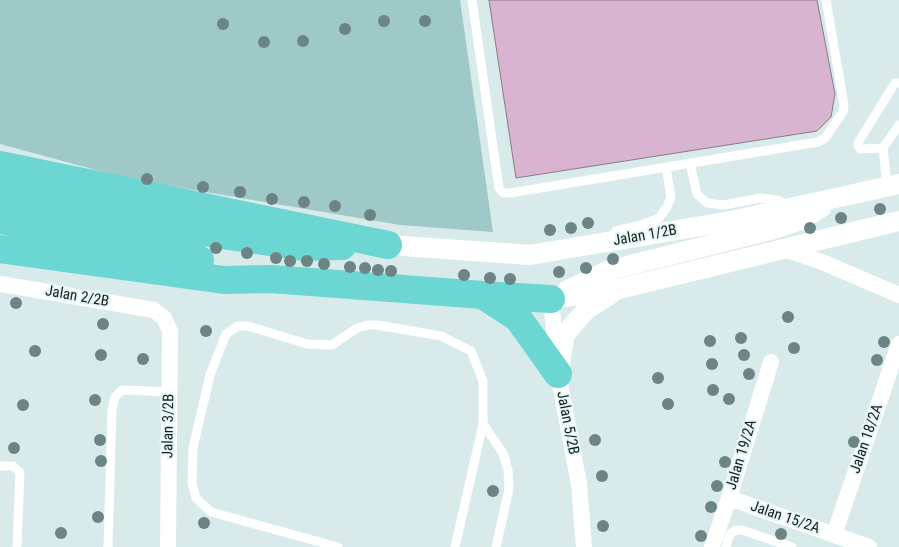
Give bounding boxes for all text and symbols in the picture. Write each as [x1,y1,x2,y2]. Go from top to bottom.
street label: Jalan 1/2B [612,222,678,250]
street label: Jalan 2/2B [44,283,110,311]
street label: Jalan 5/2B [552,390,582,456]
street label: Jalan 3/2B [159,394,179,458]
street label: Jalan 18/2A [847,402,887,476]
street label: Jalan 19/2A [723,418,761,492]
street label: Jalan 15/2A [748,498,822,538]

